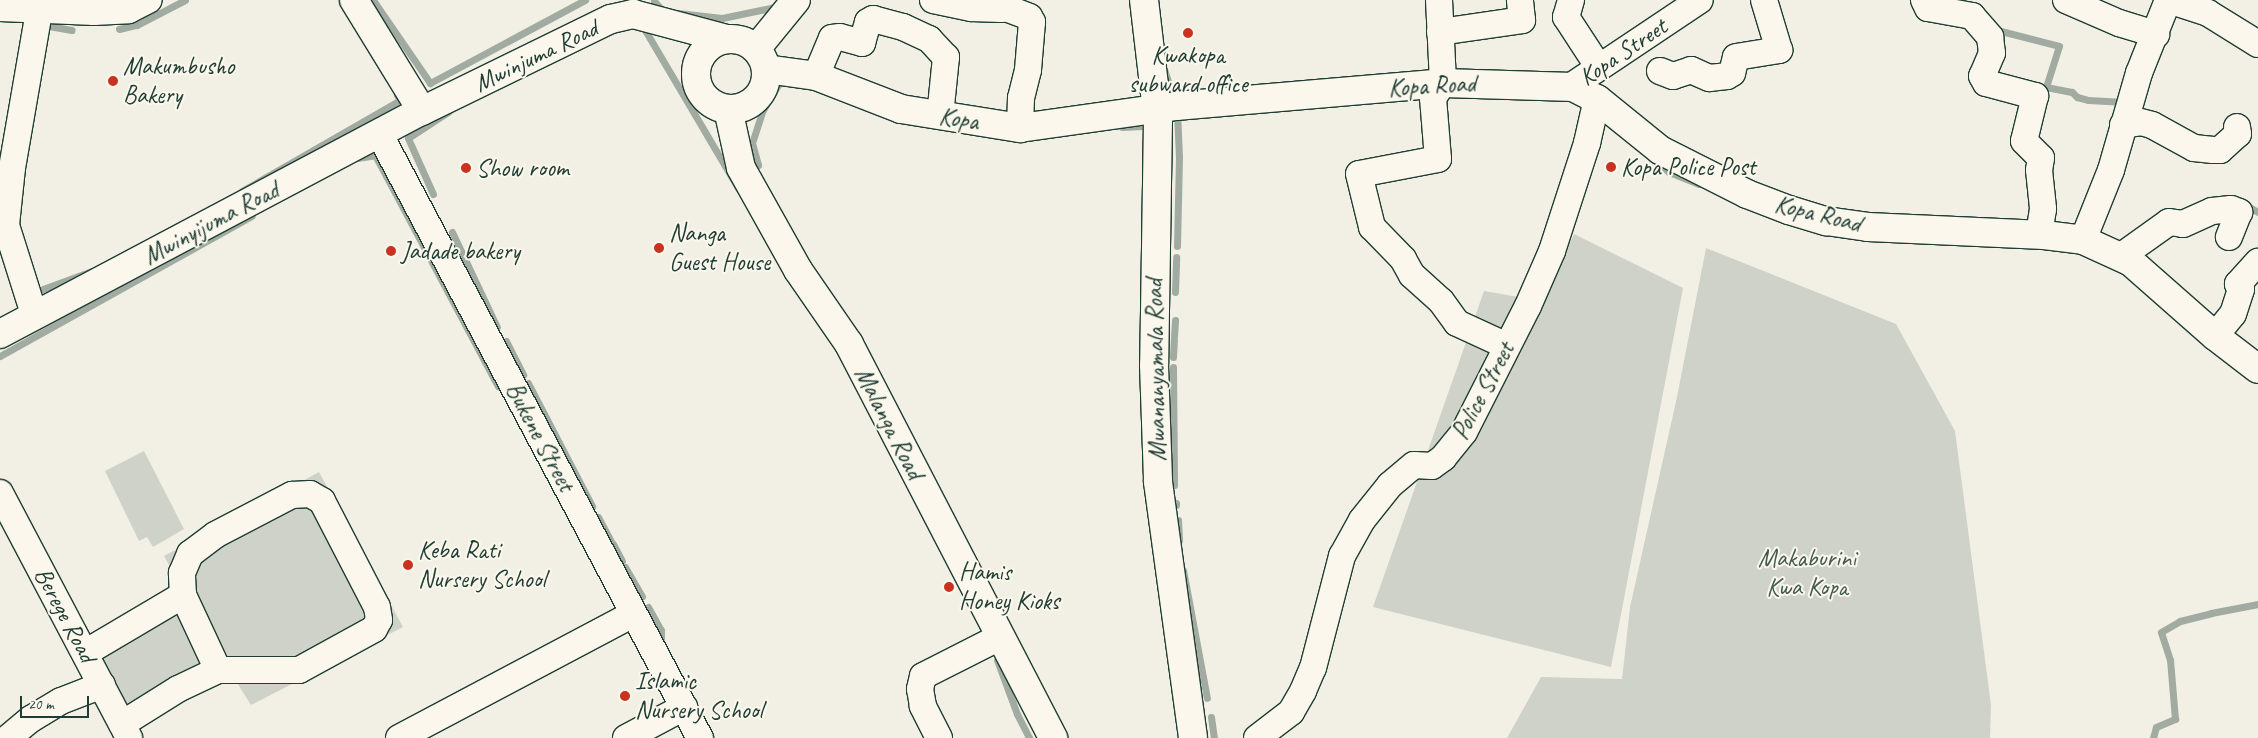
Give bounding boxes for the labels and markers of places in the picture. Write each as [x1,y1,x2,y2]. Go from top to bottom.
marker: Kwakopa subward office [1182,27,1194,39]
place label: Kwakopa subward office [1129,41,1247,100]
place label: Makumbusho Bakery [123,52,234,111]
marker: Makumbusho Bakery [107,75,119,87]
place label: Kopa Police Post [1621,152,1755,182]
place label: Show room [476,153,570,183]
marker: Kopa Police Post [1605,161,1617,173]
marker: Show room [460,162,472,174]
place label: Nanga Guest House [669,219,770,278]
place label: Jadade bakery [401,236,519,266]
marker: Nanga Guest House [653,242,665,254]
marker: Jadade bakery [385,245,397,257]
place label: Keba Rati Nursery School [418,536,545,595]
place label: Hamis Honey Kioks [959,558,1060,617]
marker: Keba Rati Nursery School [402,559,414,571]
marker: Hamis Honey Kioks [943,581,955,593]
place label: Islamic Nursery School [635,667,762,726]
marker: Islamic Nursery School [619,690,631,702]

